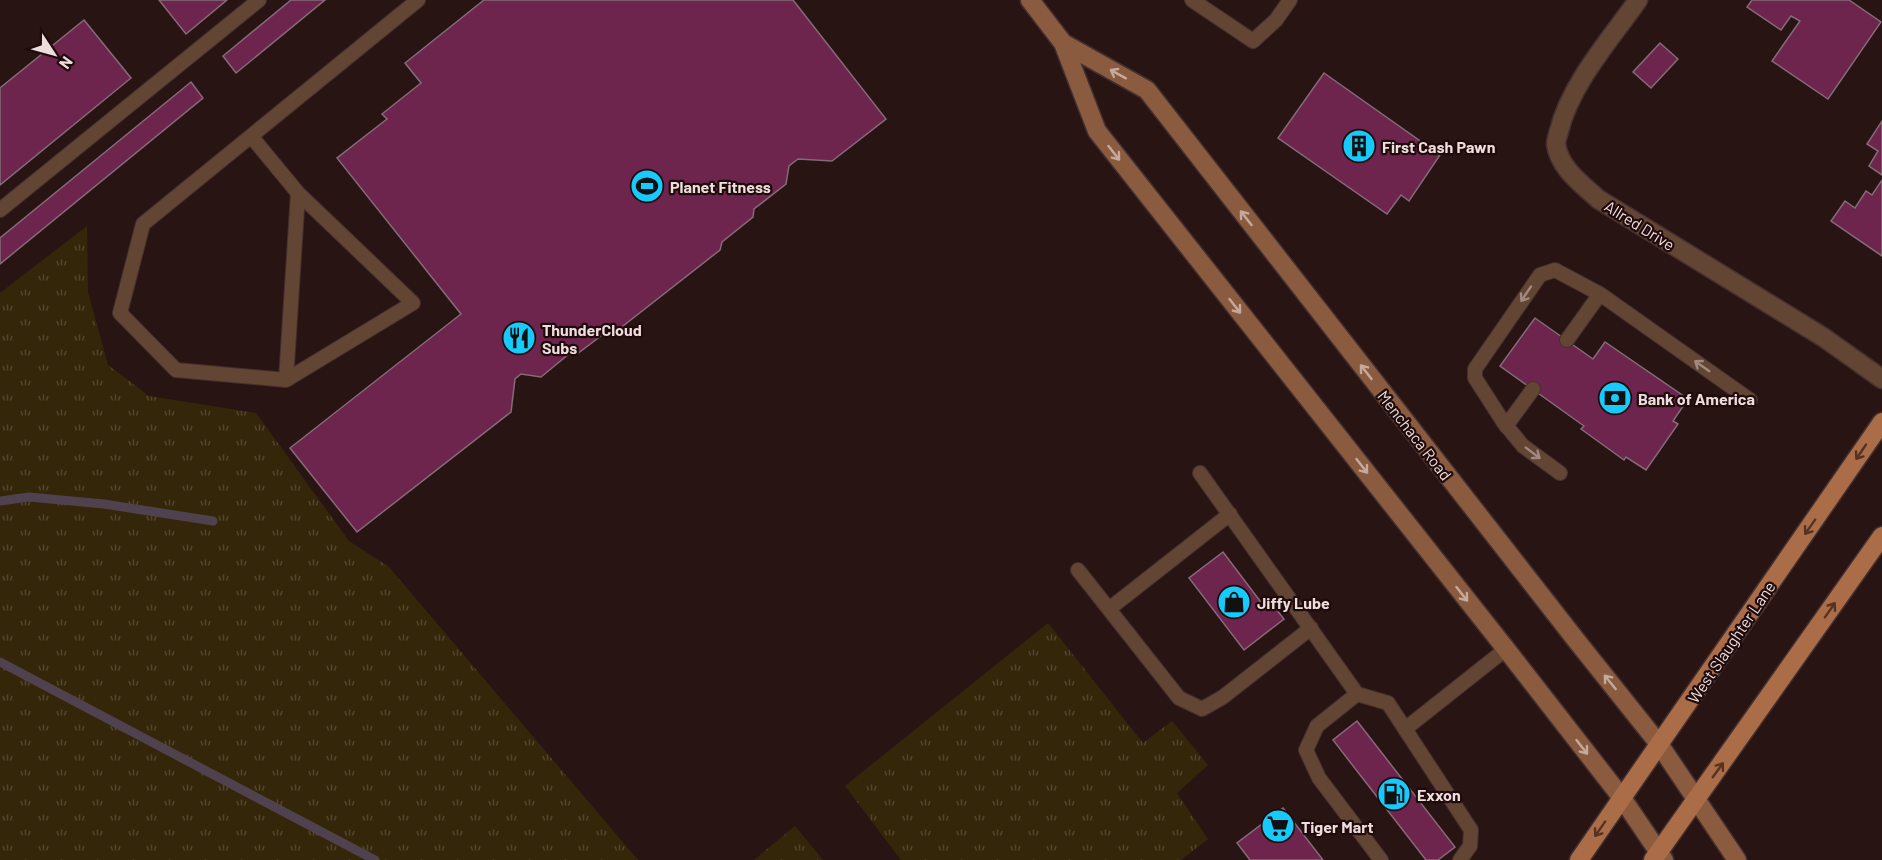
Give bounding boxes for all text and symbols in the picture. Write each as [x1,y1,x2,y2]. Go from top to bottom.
north arrow [24,24,84,84]
text: N [56,53,77,73]
one-way arrow [1110,68,1127,80]
building icon: First Cash Pawn [1341,128,1377,164]
place label: First Cash Pawn [1382,137,1495,156]
one-way arrow [1108,144,1121,160]
sports icon: Planet Fitness [629,168,665,204]
place label: Planet Fitness [670,177,771,196]
street label: Allred Drive [1601,196,1679,254]
one-way arrow [1240,210,1253,226]
one-way arrow [1520,286,1532,302]
one-way arrow [1229,297,1242,313]
restaurant icon: ThunderCloud Subs [501,320,537,356]
place label: ThunderCloud Subs [542,320,642,357]
one-way arrow [1694,360,1711,372]
one-way arrow [1360,364,1373,380]
bank icon: Bank of America [1597,380,1633,416]
street label: Menchaca Road [1374,386,1456,484]
place label: Bank of America [1638,389,1755,408]
one-way arrow [1855,444,1867,460]
one-way arrow [1524,447,1540,459]
one-way arrow [1355,458,1368,474]
one-way arrow [1804,519,1816,535]
street label: West Slaughter Lane [1683,578,1779,706]
shop icon: Jiffy Lube [1216,584,1252,620]
one-way arrow [1456,585,1469,601]
place label: Jiffy Lube [1257,593,1330,612]
one-way arrow [1824,603,1836,619]
one-way arrow [1603,674,1616,690]
one-way arrow [1576,739,1589,755]
one-way arrow [1712,763,1725,779]
fuel station icon: Exxon [1376,776,1412,812]
place label: Exxon [1417,785,1461,804]
supermarket icon: Tiger Mart [1260,808,1296,844]
place label: Tiger Mart [1301,817,1374,836]
one-way arrow [1594,821,1606,837]

